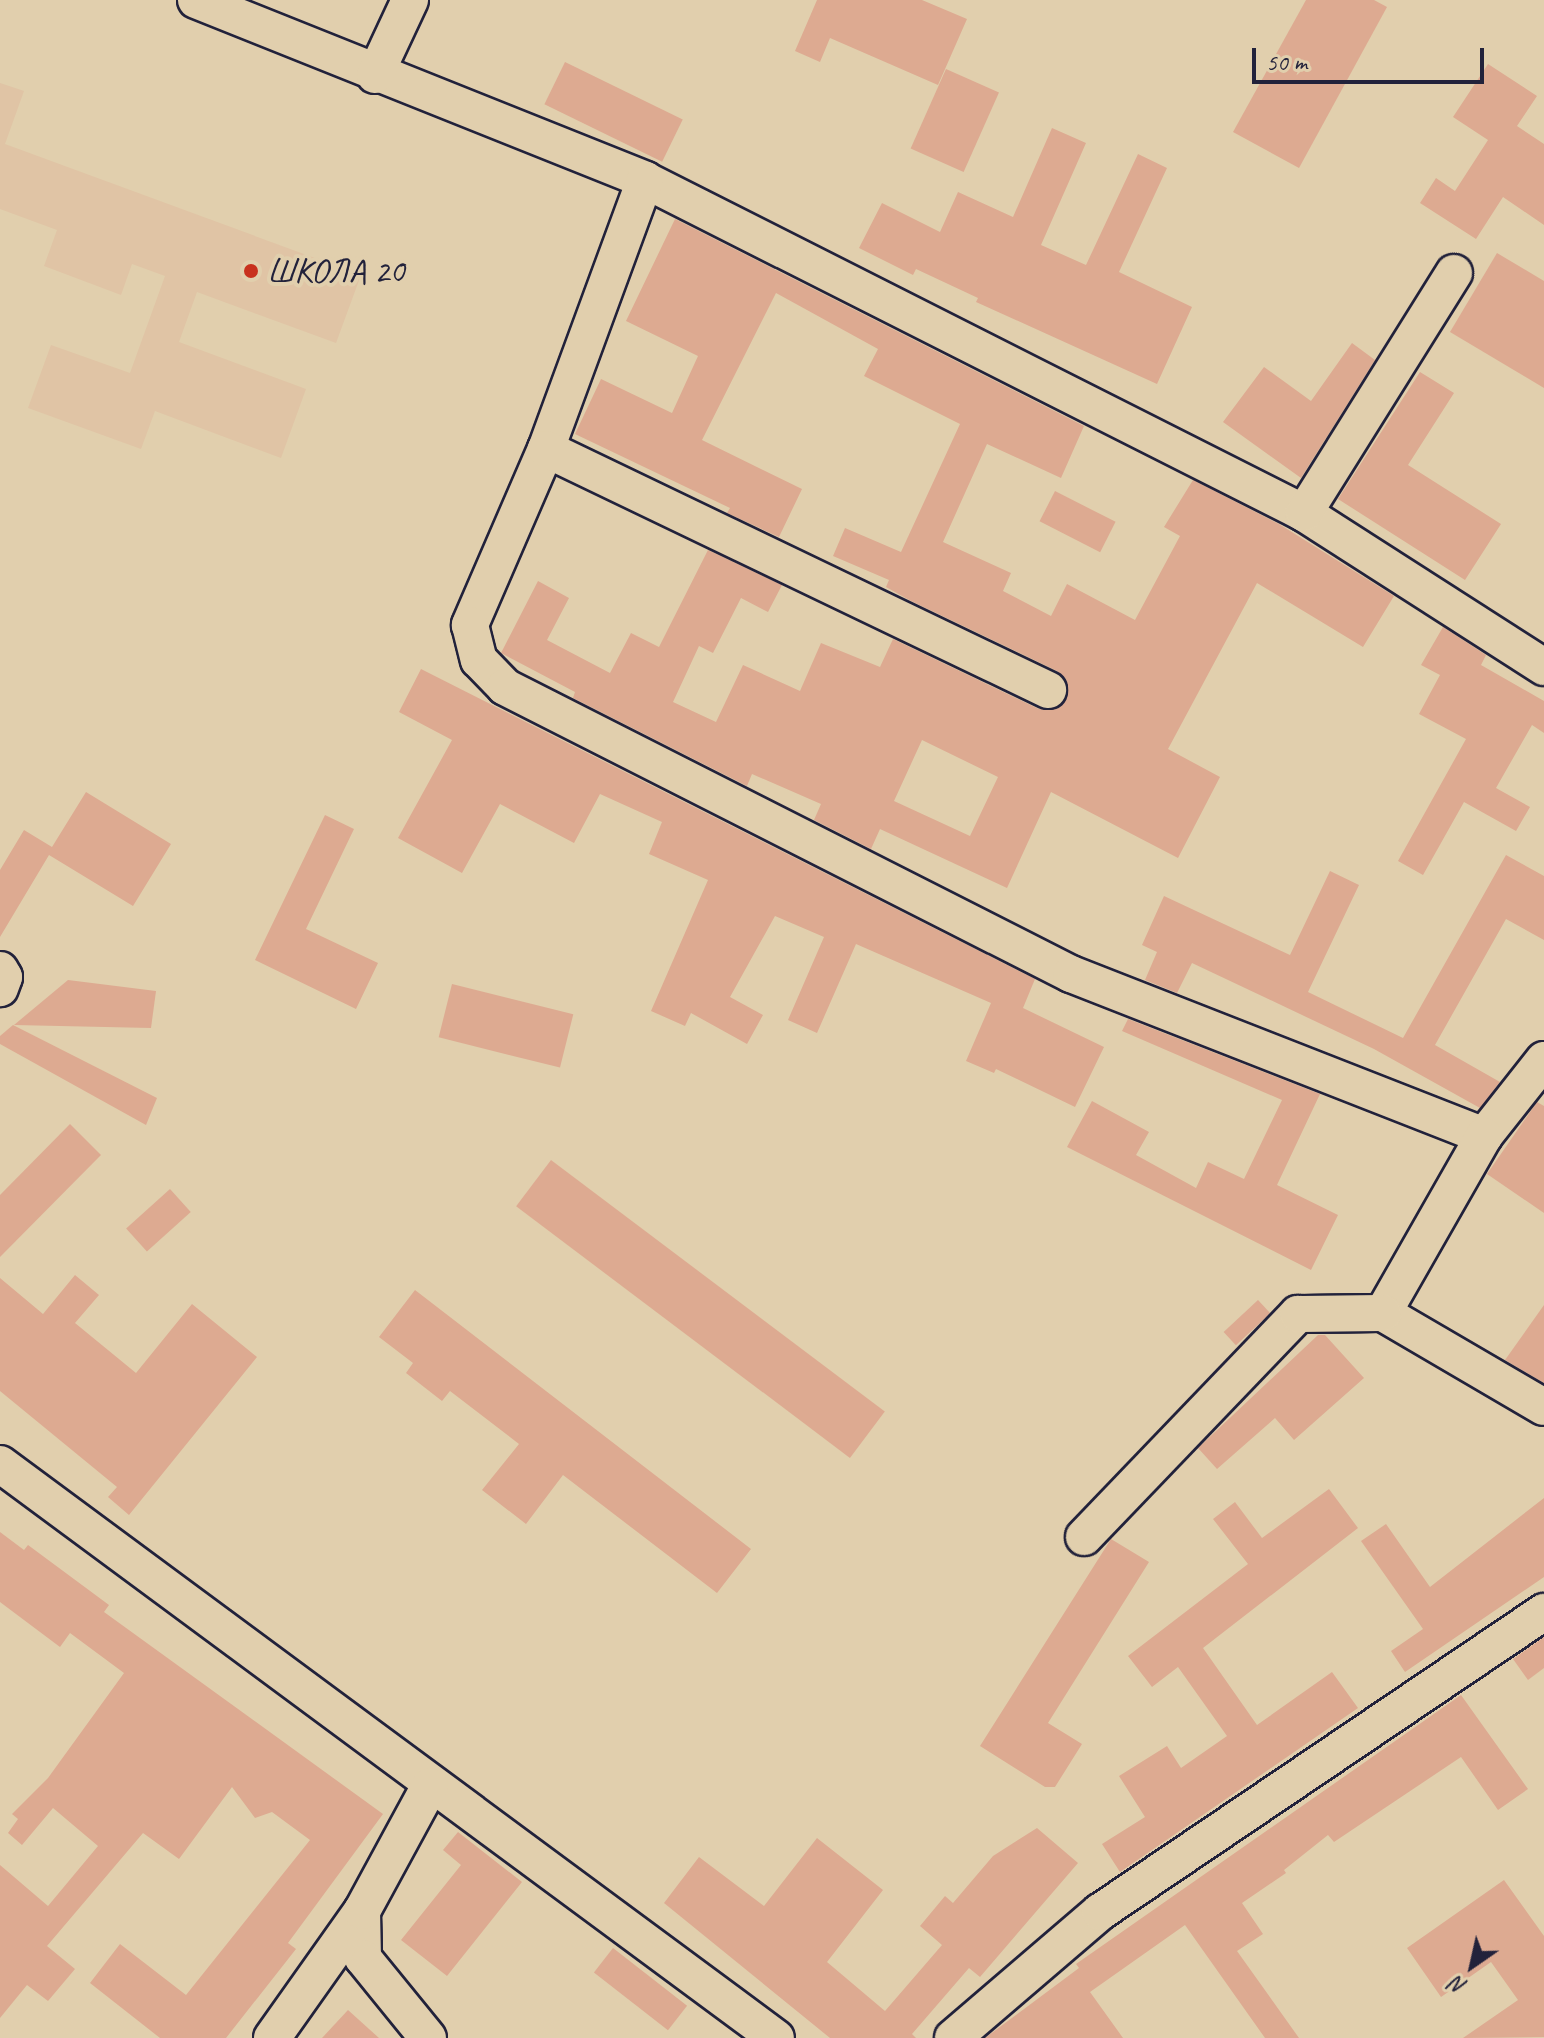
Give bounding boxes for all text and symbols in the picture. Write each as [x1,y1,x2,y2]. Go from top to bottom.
scale bar [1256,32,1488,82]
text: 50 m [1266,47,1307,77]
place label: ШКОЛА 20 [267,251,404,291]
marker: ШКОЛА 20 [242,262,260,280]
north arrow [1432,1926,1512,2006]
text: N [1445,1970,1472,2001]

